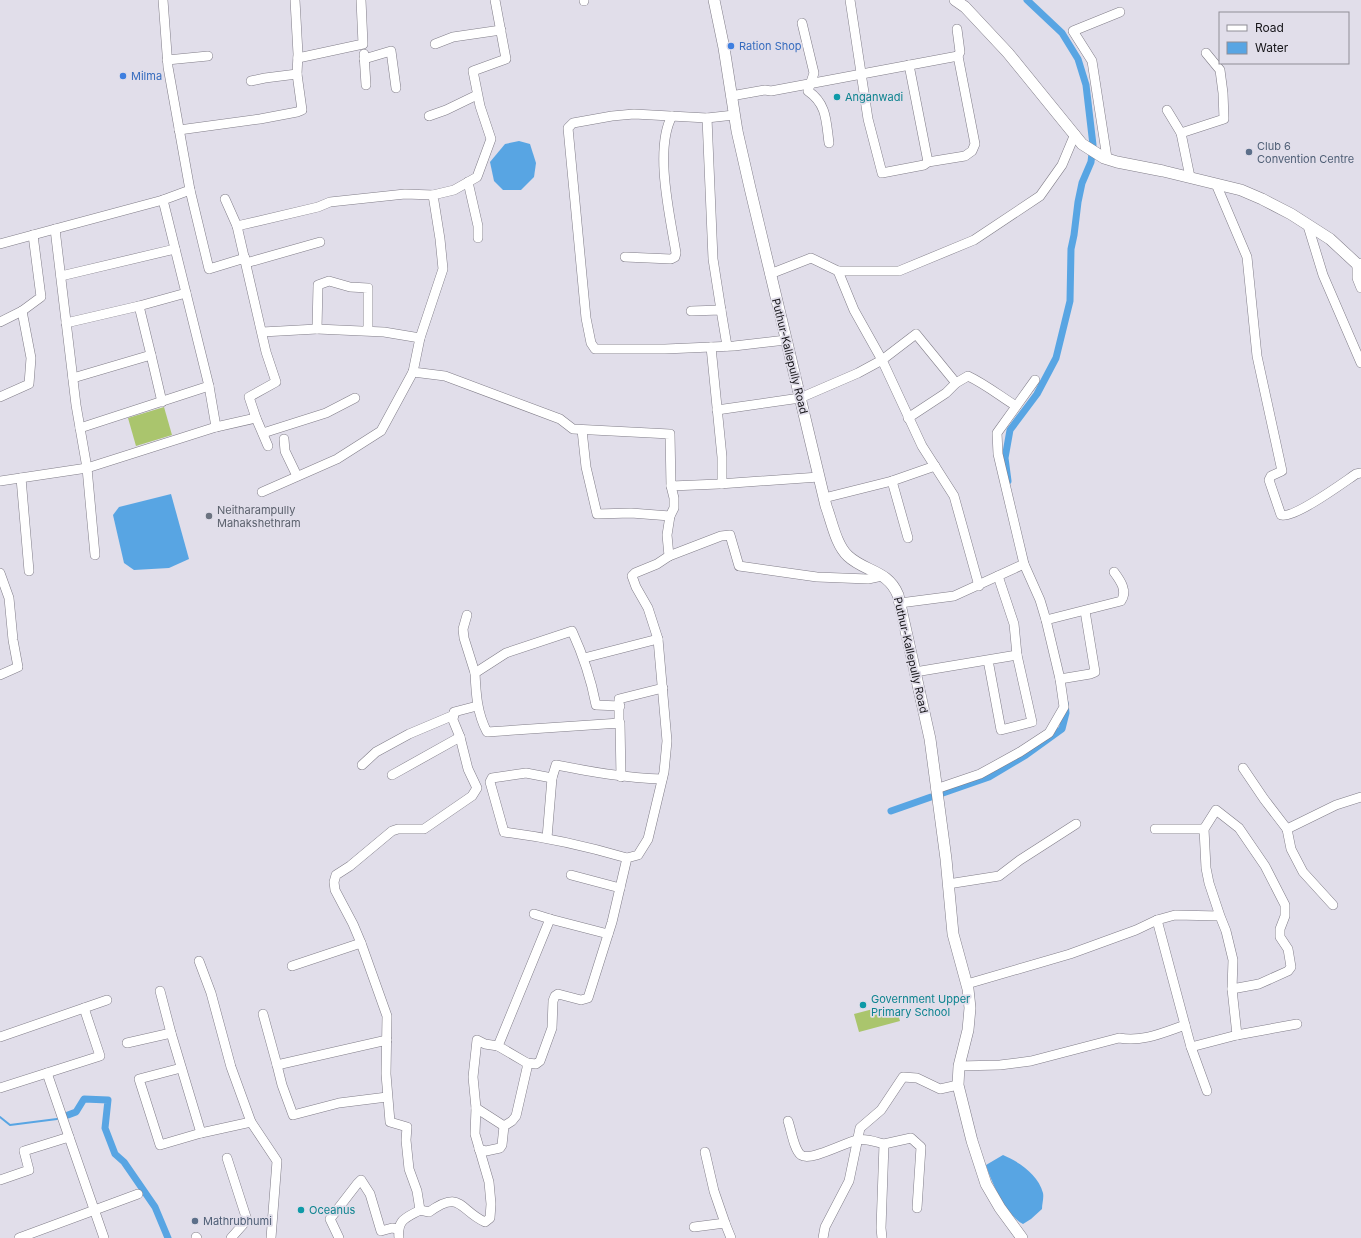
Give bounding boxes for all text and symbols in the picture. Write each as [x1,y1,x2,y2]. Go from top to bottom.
legend [1219,12,1349,64]
text: Road [1255,20,1284,35]
place label: Ration Shop [739,39,802,53]
text: Water [1255,40,1289,55]
marker: Ration Shop [726,41,736,51]
place label: Milma [131,69,162,83]
marker: Milma [118,71,128,81]
place label: Anganwadi [845,90,903,104]
marker: Anganwadi [832,92,842,102]
place label: Club 6 Convention Centre [1257,139,1354,166]
marker: Club 6 Convention Centre [1244,147,1254,157]
street label: Puthur-Kallepully Road [769,297,811,415]
place label: Neitharampully Mahakshethram [217,503,301,530]
marker: Neitharampully Mahakshethram [204,511,214,521]
street label: Puthur-Kallepully Road [891,596,931,714]
place label: Government Upper Primary School [871,992,970,1019]
marker: Government Upper Primary School [858,1000,868,1010]
place label: Oceanus [309,1203,355,1217]
marker: Oceanus [296,1205,306,1215]
place label: Mathrubhumi [203,1214,272,1228]
marker: Mathrubhumi [190,1216,200,1226]

